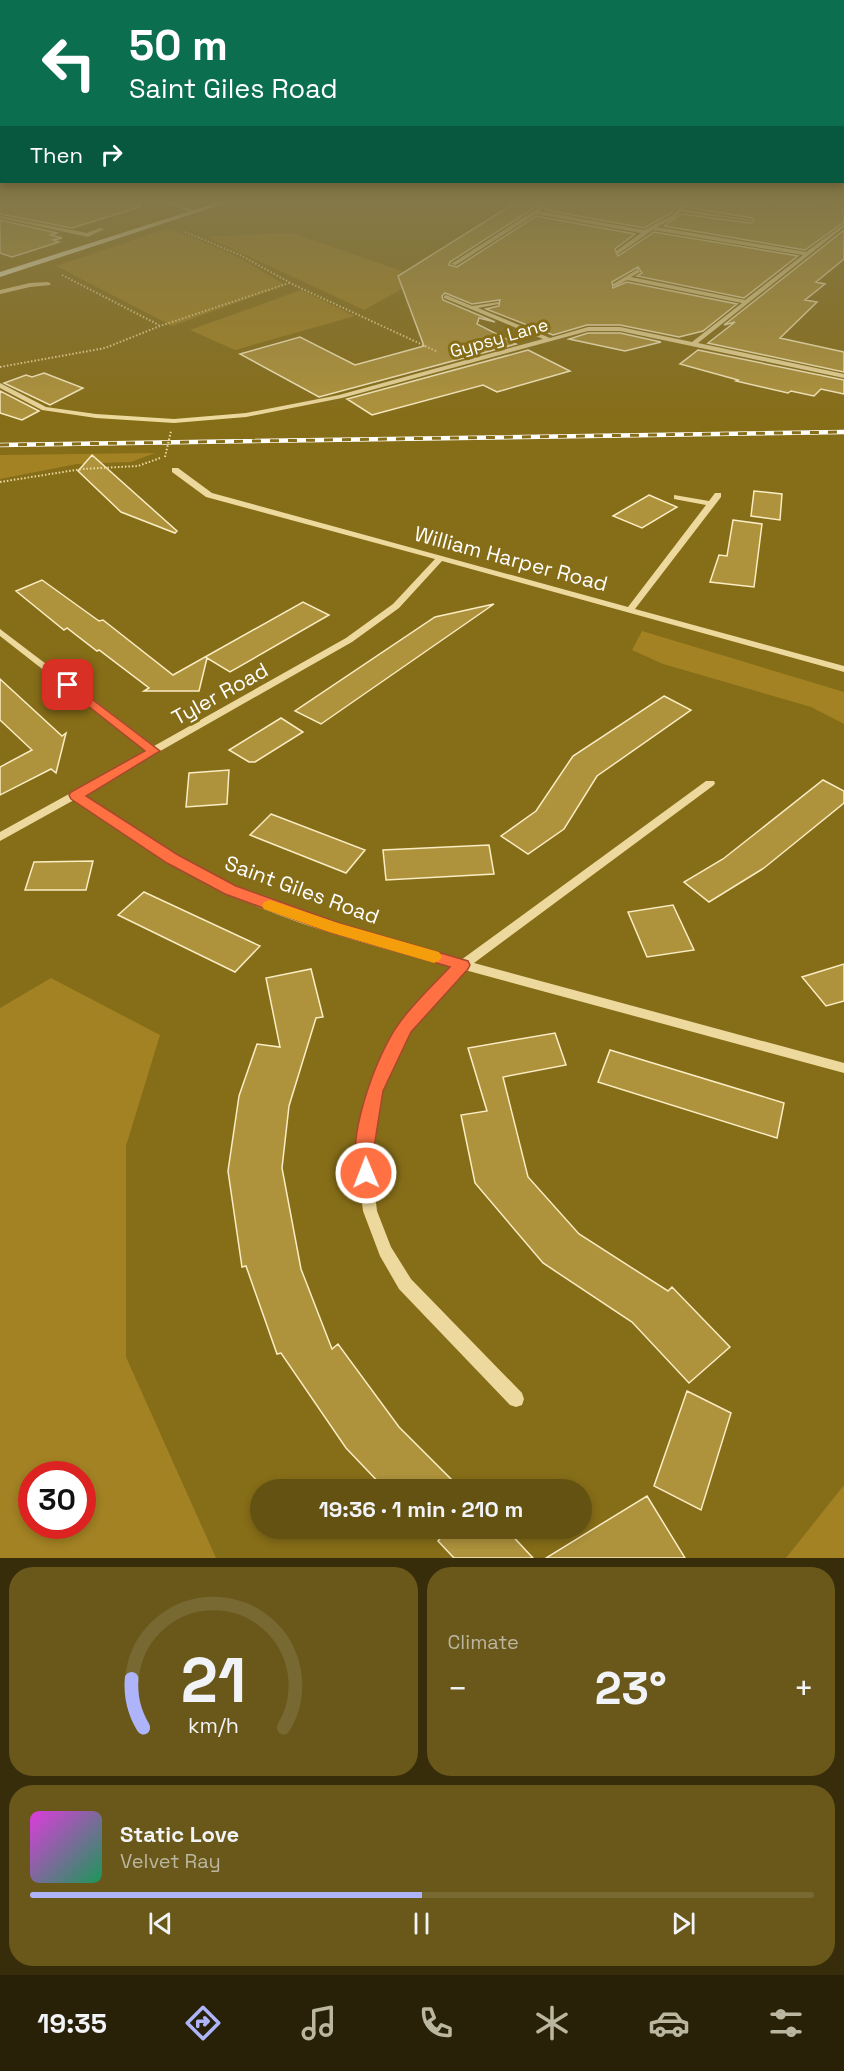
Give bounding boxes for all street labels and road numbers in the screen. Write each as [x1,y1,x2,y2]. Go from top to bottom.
street label: Gypsy Lane [447,312,551,363]
street label: William Harper Road [411,520,611,597]
street label: Tyler Road [167,656,273,731]
street label: Saint Giles Road [221,849,383,930]

